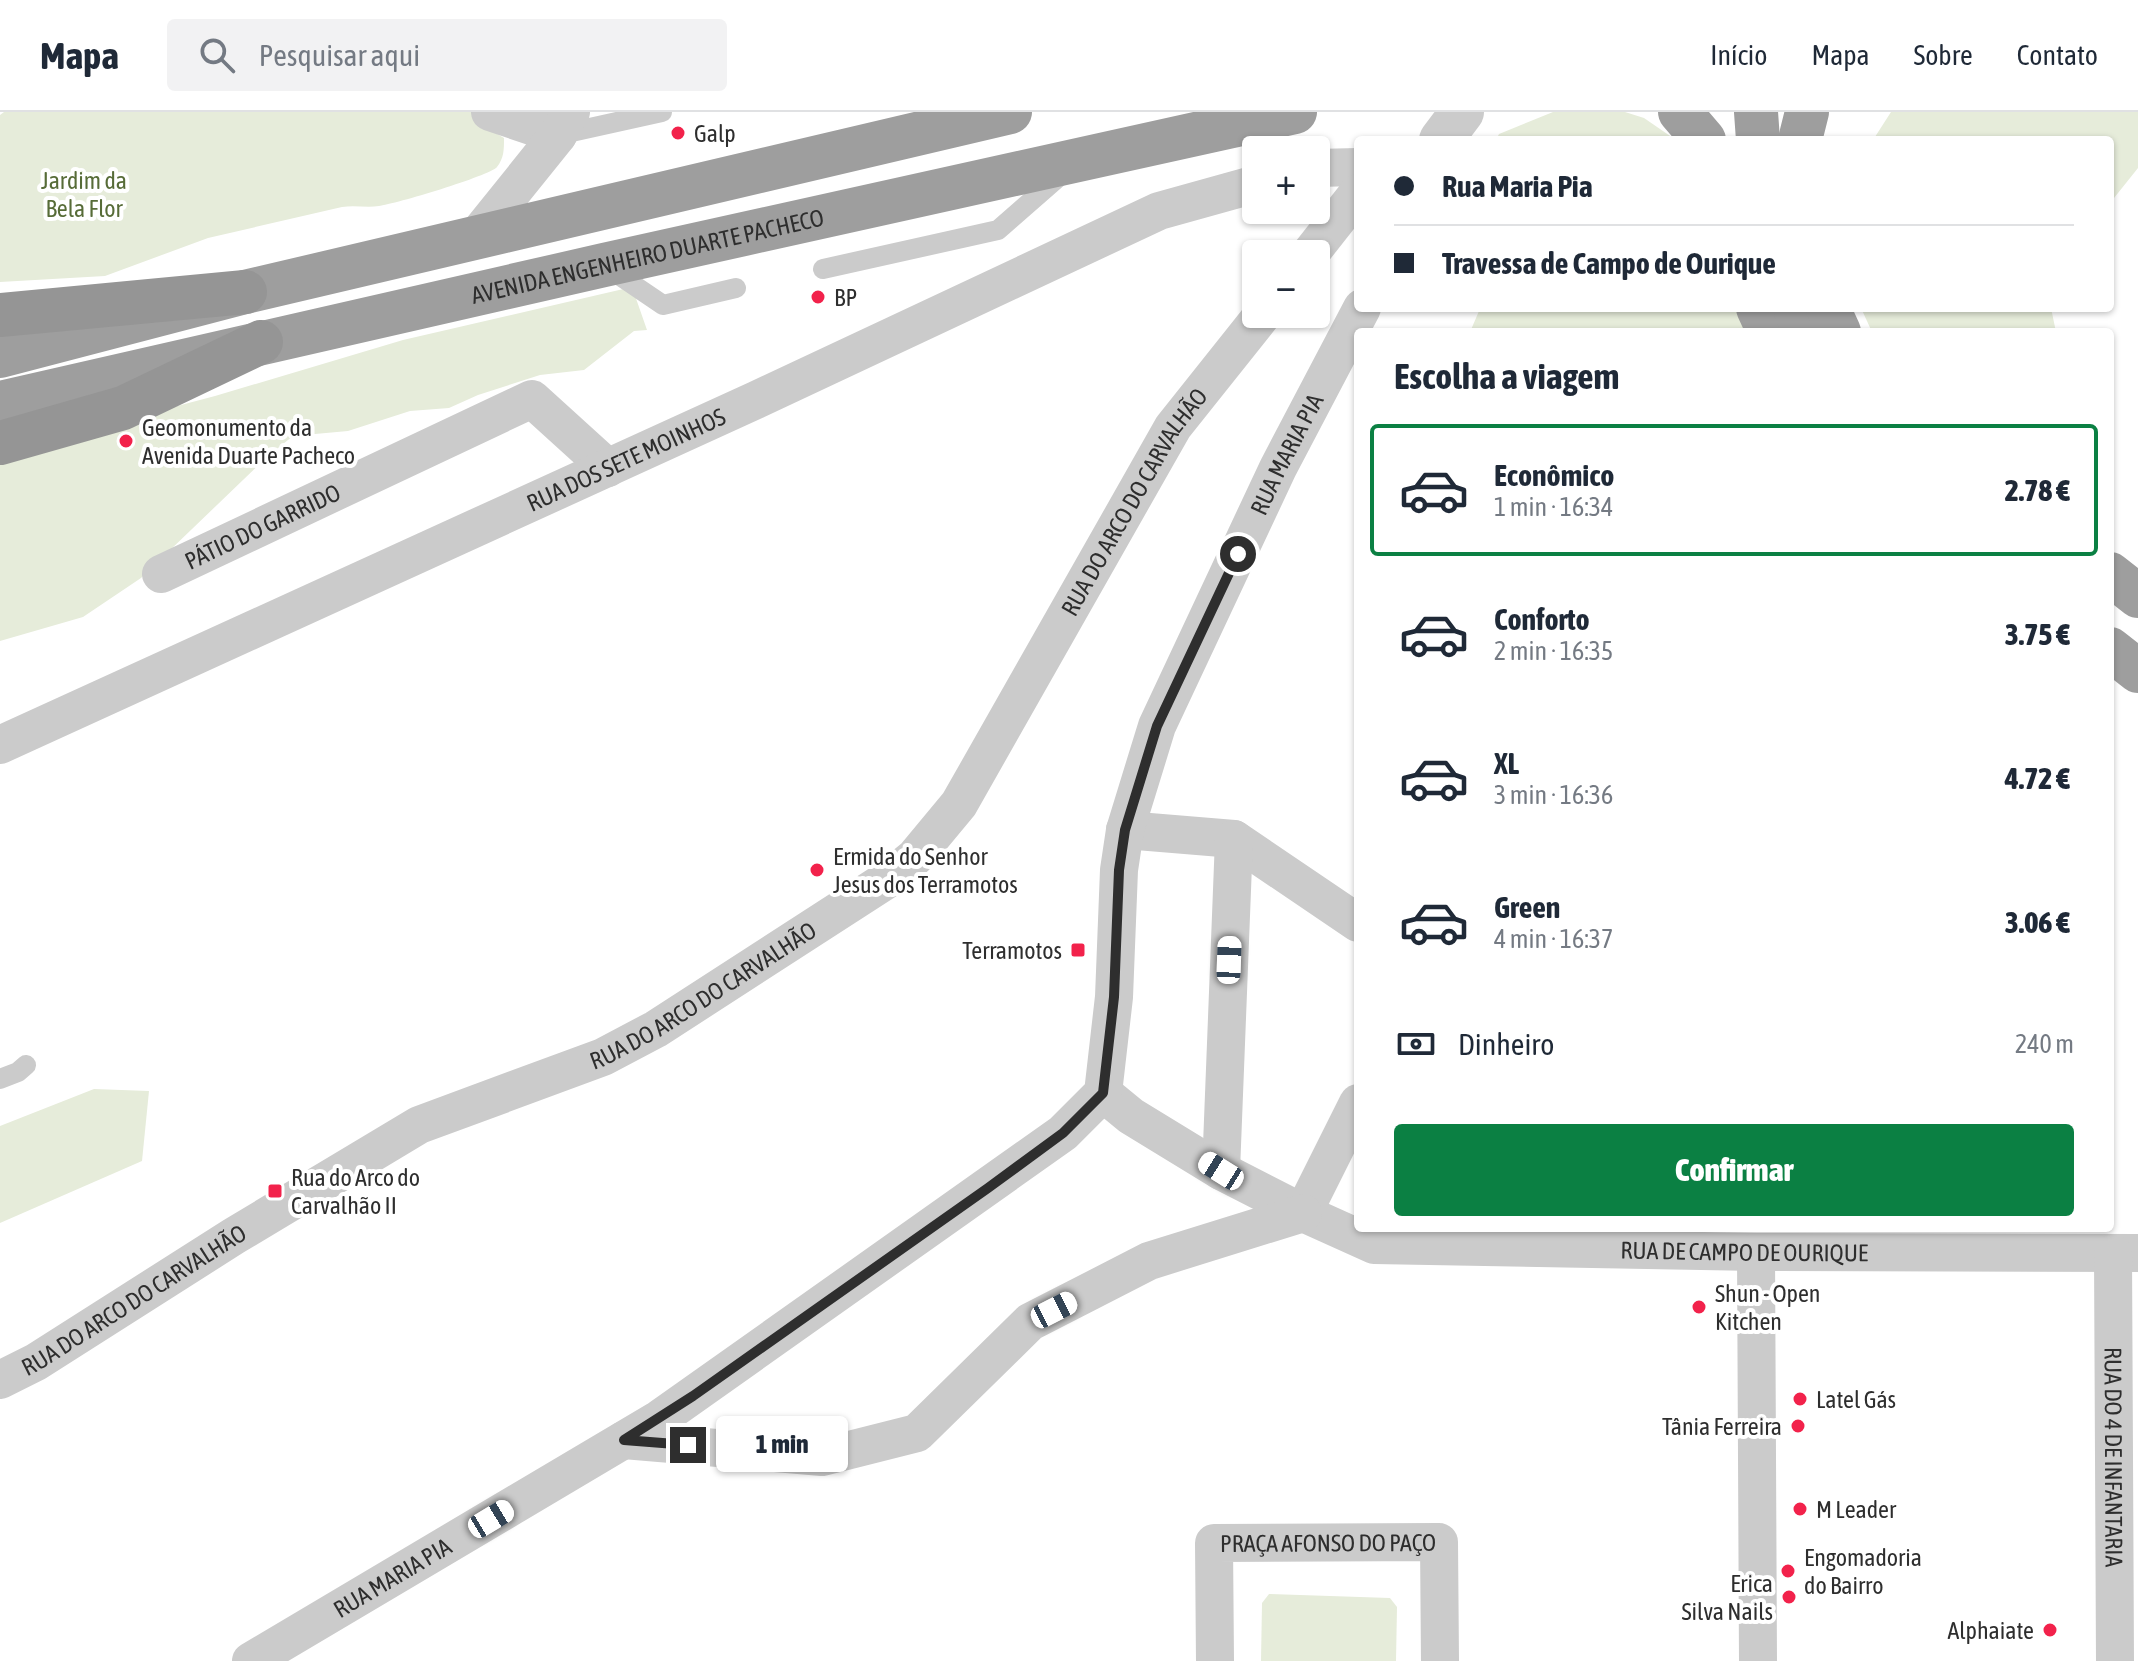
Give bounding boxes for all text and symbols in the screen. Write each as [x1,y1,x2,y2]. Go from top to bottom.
search box [167,19,727,91]
icon: search [195,33,239,77]
text: Mapa [40,34,119,77]
text: Pesquisar aqui [259,38,420,72]
text: Início [1710,39,1767,71]
text: Mapa [1811,39,1869,71]
text: Sobre [1913,39,1973,71]
text: Contato [2017,39,2098,71]
place label: Galp [694,120,736,147]
marker: Galp [669,124,687,142]
map controls [1242,136,1330,328]
button: + [1242,136,1330,224]
park label: Jardim da Bela Flor [41,167,127,222]
text: Rua Maria Pia [1442,169,1593,203]
street label: AVENIDA ENGENHEIRO DUARTE PACHECO [469,203,826,308]
button: − [1242,240,1330,328]
text: Travessa de Campo de Ourique [1442,246,1776,280]
place label: BP [834,284,857,311]
marker: BP [809,288,827,306]
text: Escolha a viagem [1394,355,1620,397]
street label: RUA DO ARCO DO CARVALHÃO [1055,383,1212,620]
street label: RUA MARIA PIA [1245,389,1328,519]
street label: RUA DOS SETE MOINHOS [522,402,729,516]
place label: Geomonumento da Avenida Duarte Pacheco [142,414,355,469]
marker: Geomonumento da Avenida Duarte Pacheco [117,432,135,450]
icon: car [1398,454,1470,526]
text: Econômico [1494,458,1614,492]
text: 2.78 € [2005,473,2070,507]
street label: PÁTIO DO GARRIDO [180,478,344,574]
text: 1 min · 16:34 [1494,492,1613,522]
route start [1220,536,1256,572]
icon: car [1398,598,1470,670]
text: Conforto [1494,602,1590,636]
text: 3.75 € [2005,617,2070,651]
text: 2 min · 16:35 [1494,636,1613,666]
icon: car [1398,742,1470,814]
text: XL [1494,746,1519,780]
text: 4.72 € [2005,761,2070,795]
text: 3 min · 16:36 [1494,780,1613,810]
place label: Ermida do Senhor Jesus dos Terramotos [833,843,1018,898]
marker: Ermida do Senhor Jesus dos Terramotos [808,861,826,879]
icon: car [1398,886,1470,958]
text: Green [1494,890,1560,924]
text: 3.06 € [2005,905,2070,939]
street label: RUA DO ARCO DO CARVALHÃO [586,916,821,1074]
text: 4 min · 16:37 [1494,924,1613,954]
car [1216,936,1242,984]
place label: Terramotos [962,937,1062,964]
marker: Terramotos [1069,941,1087,959]
icon: cash [1394,1022,1438,1066]
text: Dinheiro [1458,1027,1554,1061]
text: 240 m [2015,1029,2074,1059]
button: Confirmar [1394,1124,2074,1216]
car [1194,1148,1248,1194]
place label: Rua do Arco do Carvalhão II [291,1164,420,1219]
marker: Rua do Arco do Carvalhão II [266,1182,284,1200]
street label: RUA DO ARCO DO CARVALHÃO [17,1219,251,1381]
street label: RUA DE CAMPO DE OURIQUE [1620,1236,1868,1266]
place label: Shun - Open Kitchen [1715,1280,1820,1335]
car [1027,1288,1081,1332]
marker: Shun - Open Kitchen [1690,1298,1708,1316]
street label: RUA DO 4 DE INFANTARIA [2100,1347,2128,1567]
place label: Latel Gás [1816,1386,1896,1413]
marker: Latel Gás [1791,1390,1809,1408]
place label: Tânia Ferreira [1662,1413,1782,1440]
callout: 1 min [716,1417,848,1473]
marker: Tânia Ferreira [1789,1417,1807,1435]
route end [670,1427,706,1463]
text: 1 min [755,1429,809,1459]
car [464,1496,518,1542]
place label: M Leader [1816,1496,1897,1523]
marker: M Leader [1791,1500,1809,1518]
street label: PRAÇA AFONSO DO PAÇO [1220,1529,1436,1556]
street label: RUA MARIA PIA [328,1532,456,1623]
place label: Engomadoria do Bairro [1804,1544,1922,1599]
marker: Engomadoria do Bairro [1779,1562,1797,1580]
place label: Erica Silva Nails [1682,1570,1773,1625]
marker: Erica Silva Nails [1780,1588,1798,1606]
place label: Alphaiate [1947,1617,2034,1644]
marker: Alphaiate [2041,1621,2059,1639]

